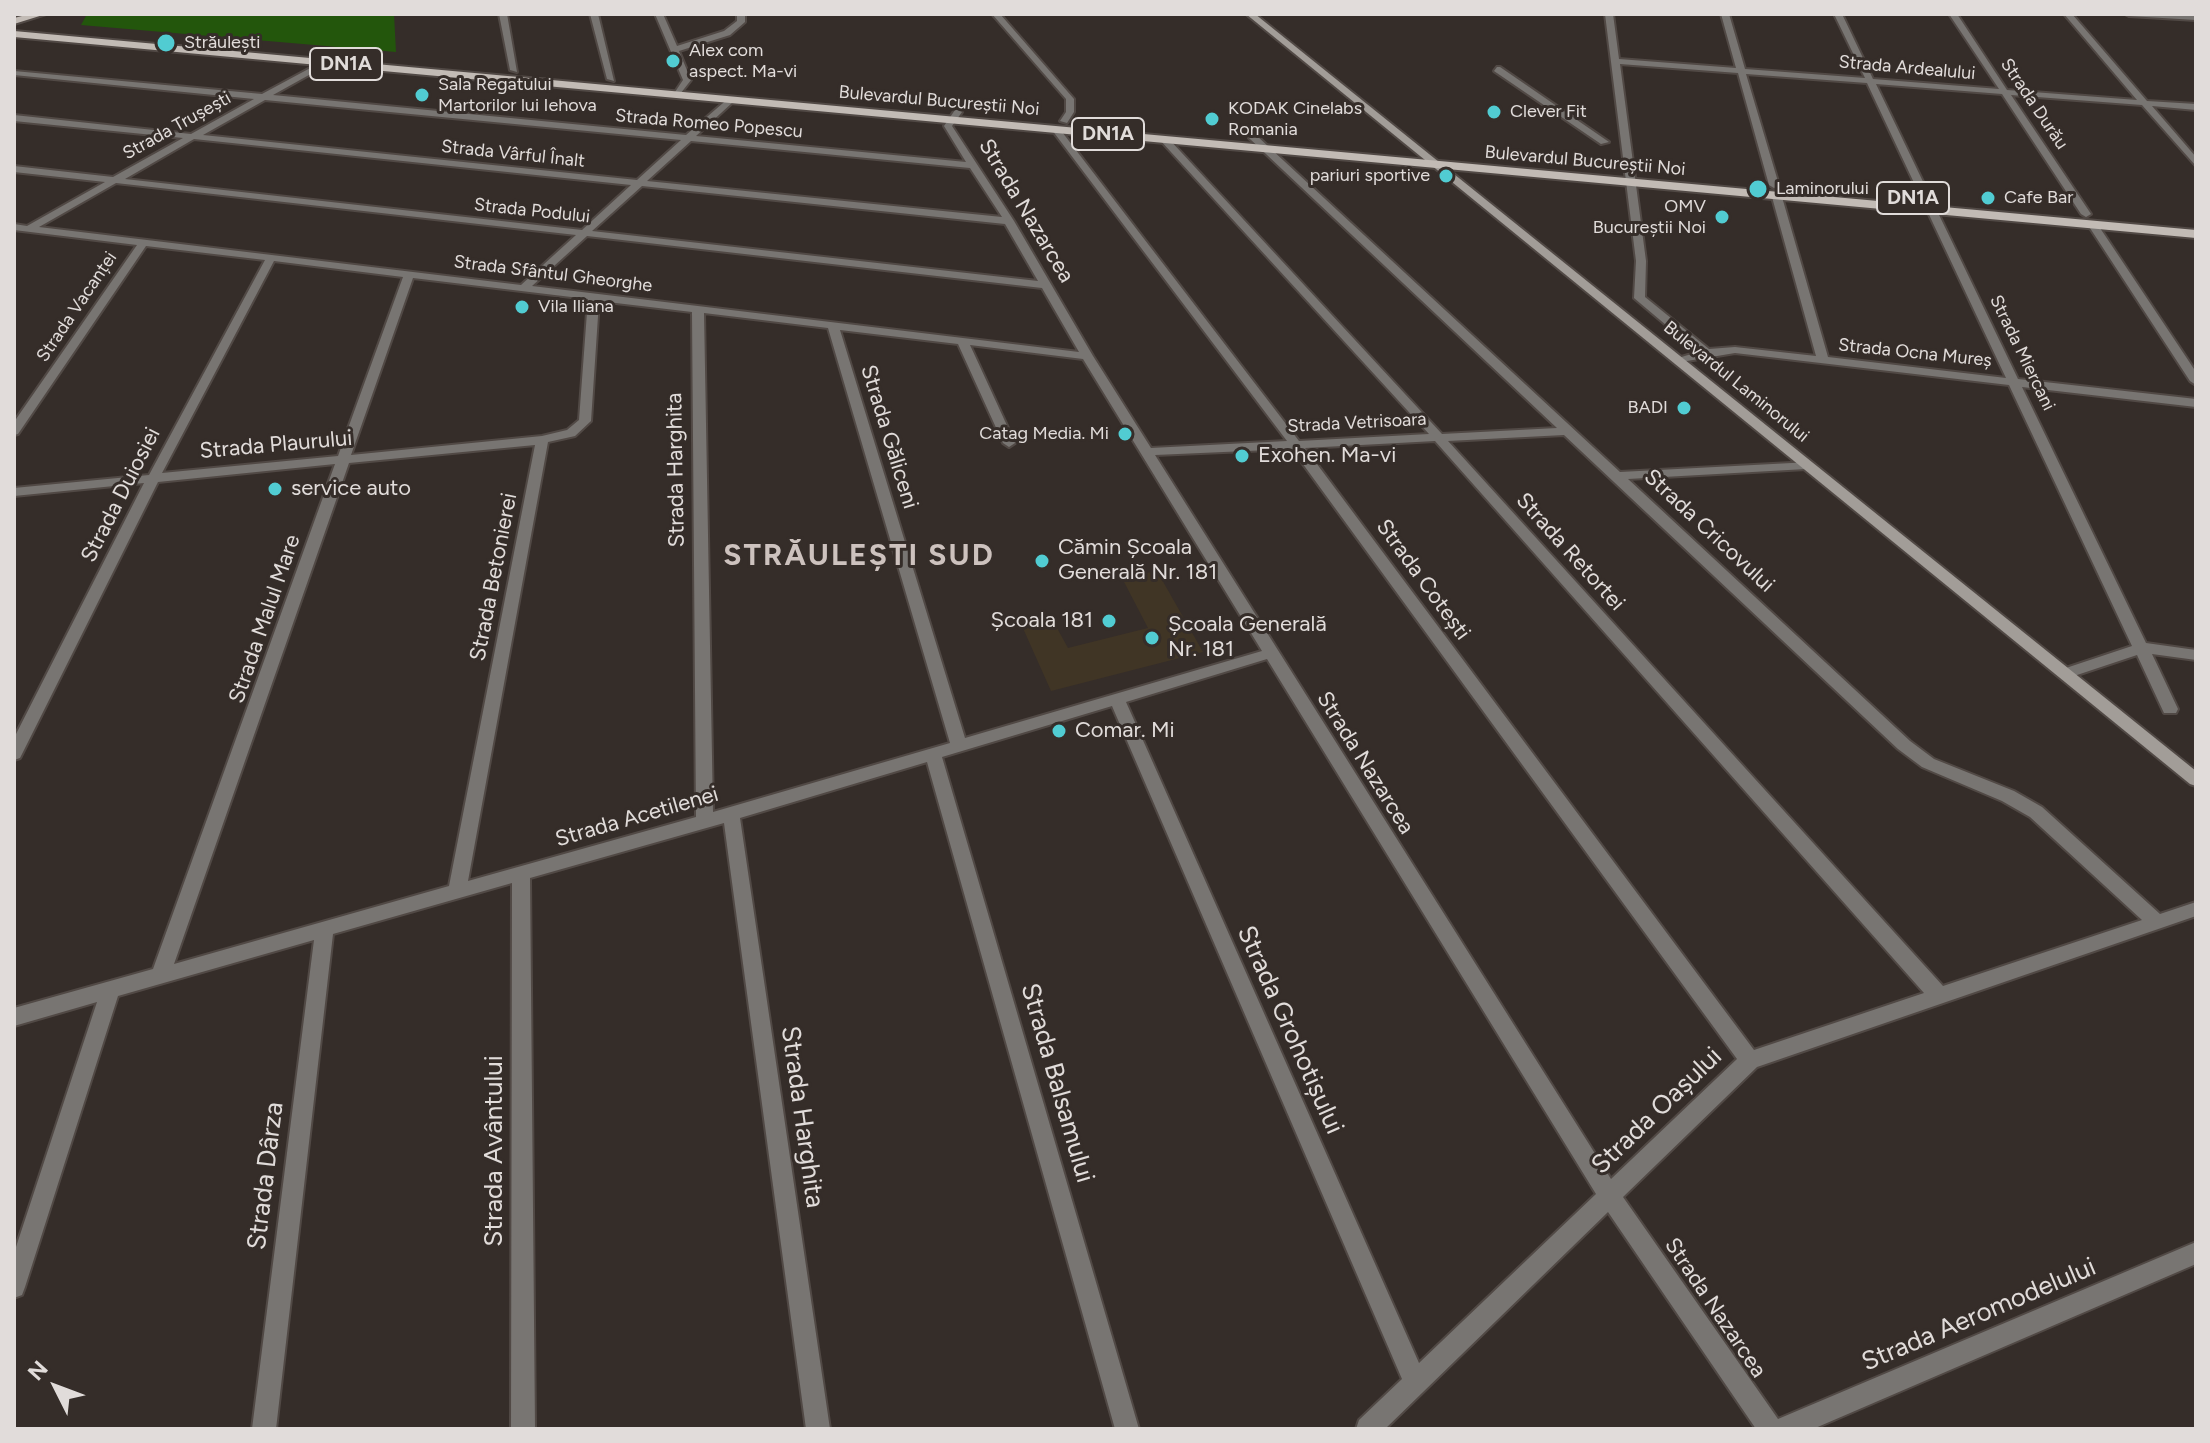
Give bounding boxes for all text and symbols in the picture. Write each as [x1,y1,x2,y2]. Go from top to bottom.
marker: Străulești [155,32,177,54]
place label: Străulești [184,32,260,54]
place label: Alex com aspect. Ma-vi [689,40,797,82]
road number: DN1A [310,48,382,80]
street label: Strada Ardealului [1838,51,1976,85]
marker: Alex com aspect. Ma-vi [664,52,682,70]
street label: Strada Durău [1996,54,2072,154]
place label: Sala Regatului Martorilor lui Iehova [438,74,597,116]
street label: Bulevardul Bucureștii Noi [838,81,1040,121]
marker: Sala Regatului Martorilor lui Iehova [413,86,431,104]
street label: Strada Trușești [119,87,235,165]
place label: KODAK Cinelabs Romania [1228,98,1362,140]
place label: Clever Fit [1510,101,1587,123]
marker: Clever Fit [1485,103,1503,121]
street label: Strada Romeo Popescu [614,105,804,143]
marker: KODAK Cinelabs Romania [1203,110,1221,128]
road number: DN1A [1072,118,1144,150]
street label: Strada Nazarcea [973,134,1079,288]
street label: Strada Vârful Înalt [440,136,586,172]
street label: Bulevardul Bucureștii Noi [1484,141,1686,181]
place label: pariuri sportive [1310,165,1430,187]
marker: pariuri sportive [1437,167,1455,185]
marker: Laminorului [1747,178,1769,200]
place label: Laminorului [1776,178,1869,200]
road number: DN1A [1877,182,1949,214]
place label: Cafe Bar [2004,187,2073,209]
marker: Cafe Bar [1979,189,1997,207]
street label: Strada Podului [473,194,591,228]
place label: OMV Bucureștii Noi [1593,196,1706,238]
marker: OMV Bucureștii Noi [1713,208,1731,226]
street label: Strada Vacanței [32,248,122,366]
street label: Strada Sfântul Gheorghe [452,251,654,297]
street label: Strada Miercani [1985,292,2059,414]
place label: Vila Iliana [538,296,614,318]
marker: Vila Iliana [513,298,531,316]
street label: Bulevardul Laminorului [1659,317,1813,447]
street label: Strada Ocna Mureș [1837,334,1993,372]
street label: Strada Găliceni [855,362,923,512]
street label: Strada Harghita [661,392,691,548]
place label: BADI [1628,397,1668,419]
marker: BADI [1675,399,1693,417]
street label: Strada Vetrisoara [1287,409,1427,437]
street label: Strada Duiosiei [76,423,166,567]
place label: Catag Media. Mi [979,423,1109,445]
street label: Strada Plaurului [199,425,353,465]
marker: Catag Media. Mi [1116,425,1134,443]
place label: Exohen. Ma-vi [1258,443,1396,469]
marker: Exohen. Ma-vi [1233,447,1251,465]
street label: Strada Cricovului [1638,464,1780,598]
place label: service auto [291,476,411,502]
marker: service auto [266,480,284,498]
street label: Strada Retortei [1510,488,1630,616]
street label: Strada Betonierei [465,491,523,663]
street label: Strada Cotești [1370,515,1476,645]
street label: Strada Malul Mare [224,531,306,707]
place label: Cămin Școala Generală Nr. 181 [1058,535,1217,586]
district label: STRĂULEȘTI SUD [723,538,995,574]
marker: Cămin Școala Generală Nr. 181 [1033,552,1051,570]
place label: Școala 181 [990,608,1093,634]
marker: Școala 181 [1100,612,1118,630]
place label: Școala Generală Nr. 181 [1168,612,1327,664]
marker: Școala Generală Nr. 181 [1143,629,1161,647]
street label: Strada Nazarcea [1311,687,1419,839]
place label: Comar. Mi [1075,718,1175,744]
marker: Comar. Mi [1050,722,1068,740]
street label: Strada Acetilenei [552,781,722,853]
street label: Strada Grohotișului [1230,921,1350,1139]
street label: Strada Balsamului [1014,980,1100,1186]
street label: Strada Harghita [774,1024,830,1210]
street label: Strada Oașului [1585,1041,1729,1181]
street label: Strada Avântului [478,1055,510,1247]
street label: Strada Dârza [241,1100,291,1252]
street label: Strada Nazarcea [1659,1233,1771,1383]
street label: Strada Aeromodelului [1857,1252,2101,1378]
north arrow [16,1347,96,1427]
text: N [22,1355,54,1386]

